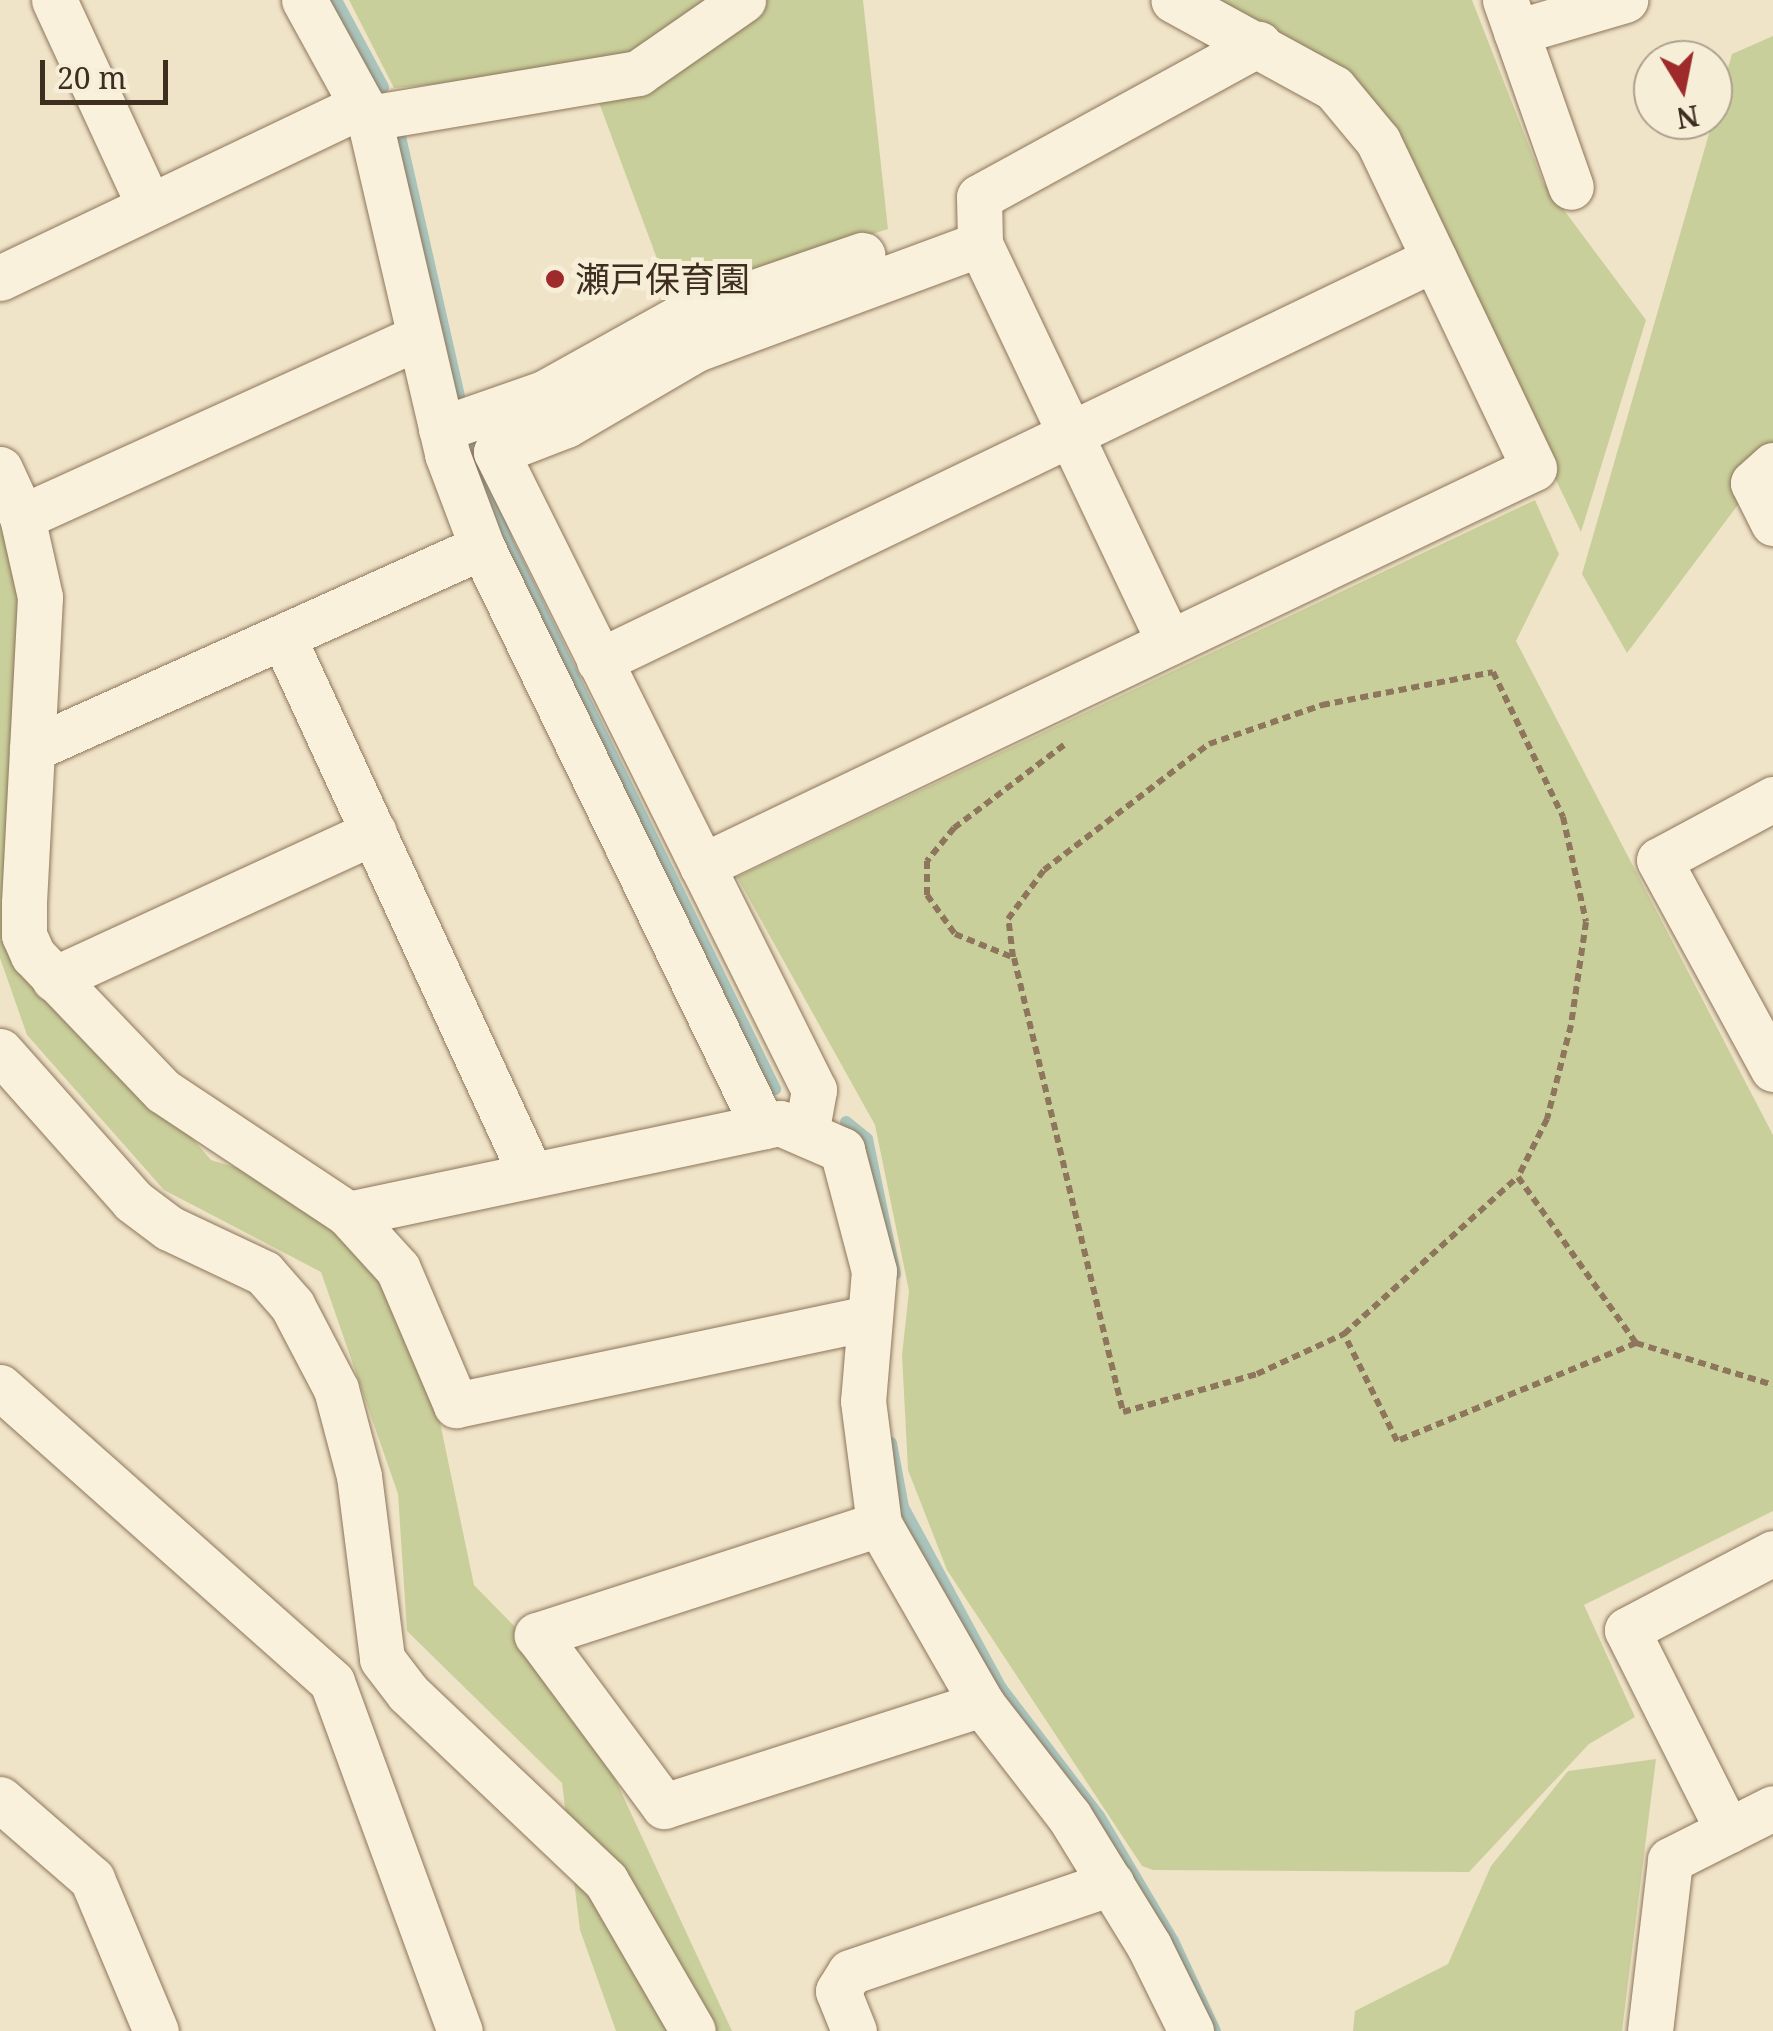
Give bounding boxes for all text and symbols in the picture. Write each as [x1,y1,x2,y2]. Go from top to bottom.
scale bar [45,40,172,102]
north arrow [1633,40,1733,140]
text: 20 m [57,57,127,98]
text: N [1674,97,1702,138]
place label: 瀬戸保育園 [575,258,750,300]
marker: 瀬戸保育園 [544,268,566,290]

